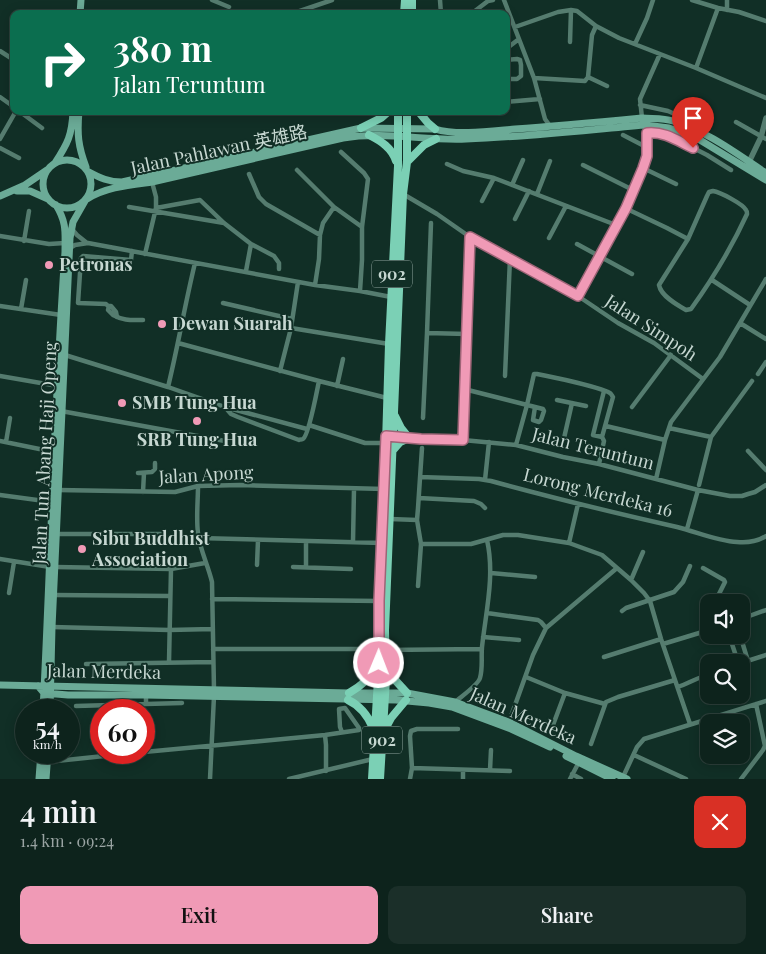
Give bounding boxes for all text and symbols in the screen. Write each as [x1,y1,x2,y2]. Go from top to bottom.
text: 380 m [113,24,212,71]
icon: right [30,30,95,95]
text: Jalan Teruntum [113,69,266,99]
pin [672,97,714,148]
icon: arrive [679,104,707,132]
street label: Jalan Pahlawan 英雄路 [127,119,309,180]
place label: Petronas [59,252,133,276]
marker: Petronas [43,259,55,271]
road number: 902 [372,260,412,288]
street label: Jalan Simpoh [600,288,703,366]
place label: Dewan Suarah [172,311,293,335]
marker: Dewan Suarah [156,318,168,330]
street label: Jalan Tun Abang Haji Openg [26,340,62,566]
place label: SMB Tung Hua [132,390,257,414]
marker: SMB Tung Hua [116,397,128,409]
marker: SRB Tung Hua [191,415,203,427]
street label: Jalan Teruntum [529,421,657,475]
place label: SRB Tung Hua [137,427,258,451]
street label: Jalan Apong [157,460,254,489]
street label: Lorong Merdeka 16 [521,462,675,522]
place label: Sibu Buddhist Association [91,526,210,571]
marker: Sibu Buddhist Association [76,543,88,555]
map controls [700,594,750,764]
button: sound [700,594,750,644]
position arrow [352,636,404,688]
button: search [700,654,750,704]
street label: Jalan Merdeka [46,658,161,684]
street label: Jalan Merdeka [465,681,580,749]
speed limit sign: 60 [90,699,155,764]
text: 54 [35,709,60,742]
button: layers [700,714,750,764]
road number: 902 [362,726,402,754]
text: km/h [33,736,62,752]
text: 4 min [20,791,97,831]
button: close [694,796,746,848]
text: 1.4 km · 09:24 [20,830,114,851]
button: Exit [20,886,378,944]
button: Share [388,886,746,944]

